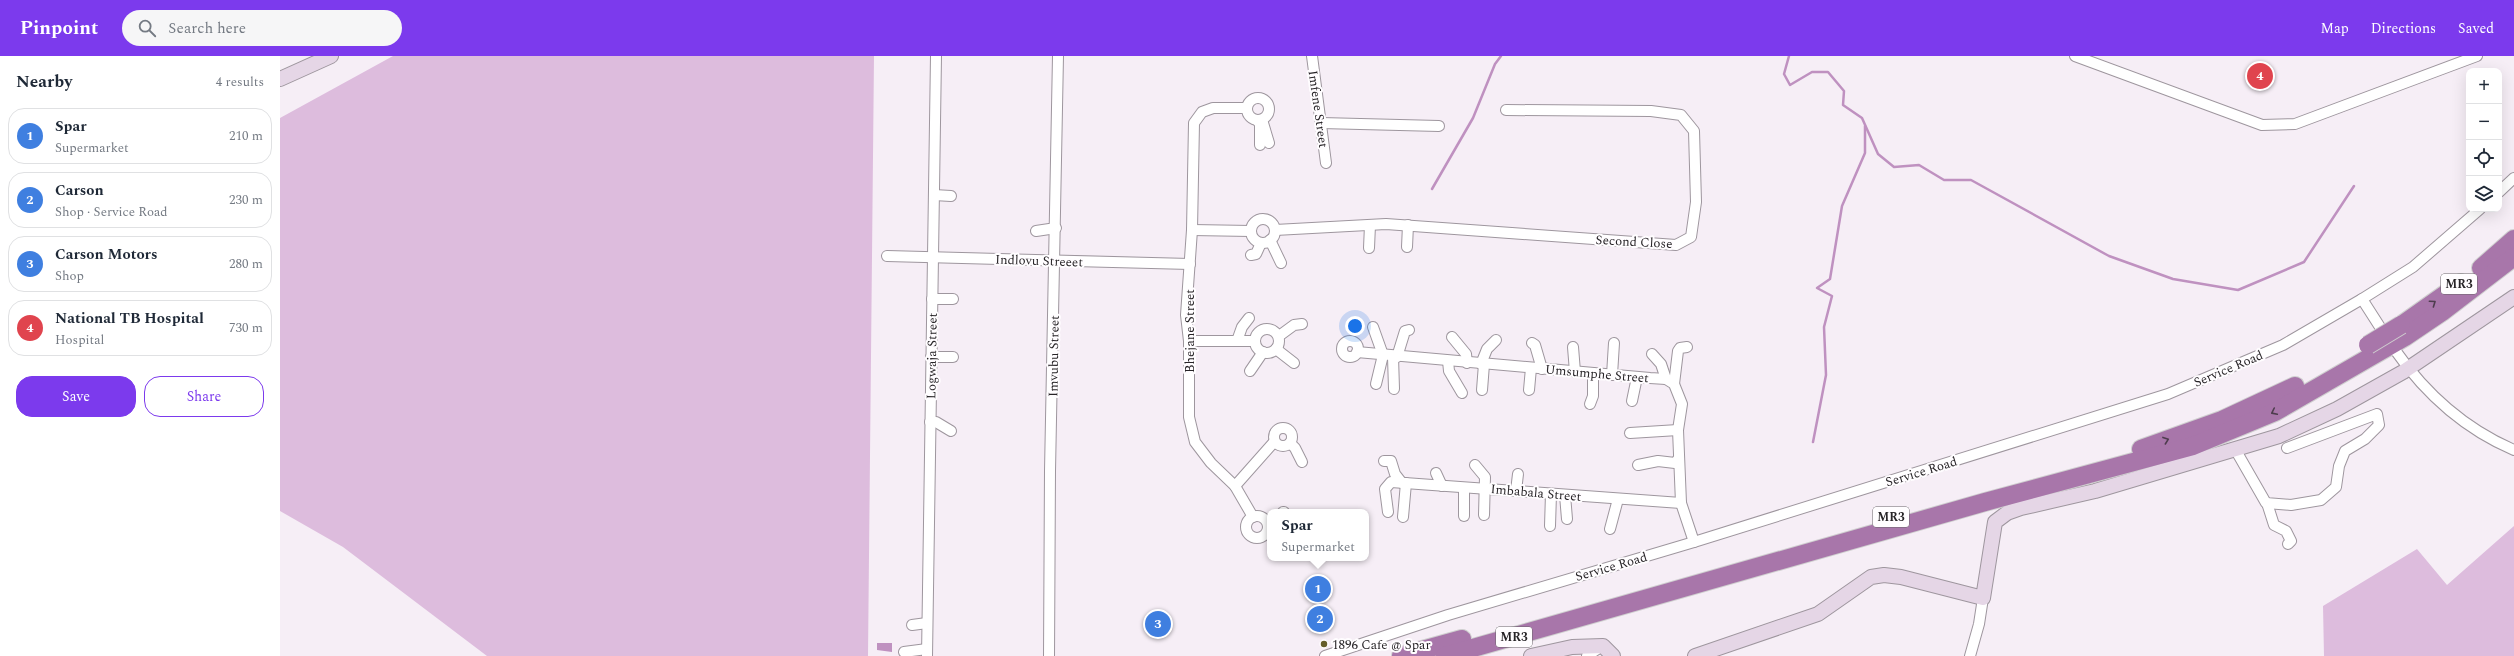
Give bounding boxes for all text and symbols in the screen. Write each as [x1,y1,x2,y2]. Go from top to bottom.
search box [122,10,402,46]
text: Pinpoint [20,14,98,43]
icon: search [136,17,158,39]
text: Search here [168,17,246,40]
text: Map [2321,18,2349,39]
text: Directions [2371,18,2436,39]
text: Saved [2458,18,2494,39]
pin: 4 [2247,61,2273,91]
map controls [2466,68,2502,212]
button: + [2466,68,2502,104]
text: Nearby [16,69,72,95]
street label: Imfene Street [1303,69,1333,150]
text: 4 results [216,72,264,92]
button: − [2466,104,2502,140]
text: Spar [55,115,87,138]
text: 1 [26,126,34,146]
text: 210 m [229,126,263,146]
text: Supermarket [55,138,129,158]
button: locate [2466,140,2502,176]
button: layers [2466,176,2502,212]
text: Carson [55,179,104,202]
text: 2 [26,190,34,210]
text: 230 m [229,190,263,210]
text: Shop · Service Road [55,202,168,222]
street label: Second Close [1595,230,1673,254]
text: Carson Motors [55,243,158,266]
street label: Indlovu Streeet [995,249,1084,273]
text: 3 [26,254,34,274]
text: 280 m [229,254,263,274]
text: Shop [55,266,84,286]
road number: MR3 [2441,274,2477,294]
street label: Bhejane Street [1180,289,1200,373]
one-way arrow [2428,301,2435,308]
text: National TB Hospital [55,307,204,330]
street label: Logwaja Street [921,312,943,399]
street label: Imvubu Street [1043,315,1065,397]
your location [1345,316,1365,336]
text: 4 [26,318,34,338]
text: 730 m [229,318,263,338]
text: Hospital [55,330,104,350]
street label: Service Road [2190,345,2266,393]
street label: Umsumphe Street [1544,359,1650,389]
button: Save [16,376,136,417]
button: Share [144,376,264,417]
one-way arrow [2270,407,2278,415]
one-way arrow [2163,437,2170,445]
street label: Service Road [1883,452,1960,492]
street label: Imbabala Street [1490,479,1582,507]
road number: MR3 [1873,507,1909,527]
popup [1267,509,1369,561]
text: Spar [1281,514,1313,537]
text: Supermarket [1281,537,1355,557]
street label: Service Road [1573,547,1650,587]
pin: 1 [1305,574,1331,604]
pin: 2 [1307,604,1333,634]
pin: 3 [1145,609,1171,639]
road number: MR3 [1496,627,1532,647]
place label: 1896 Cafe @ Spar [1332,635,1431,655]
marker: 1896 Cafe @ Spar [1319,639,1329,649]

